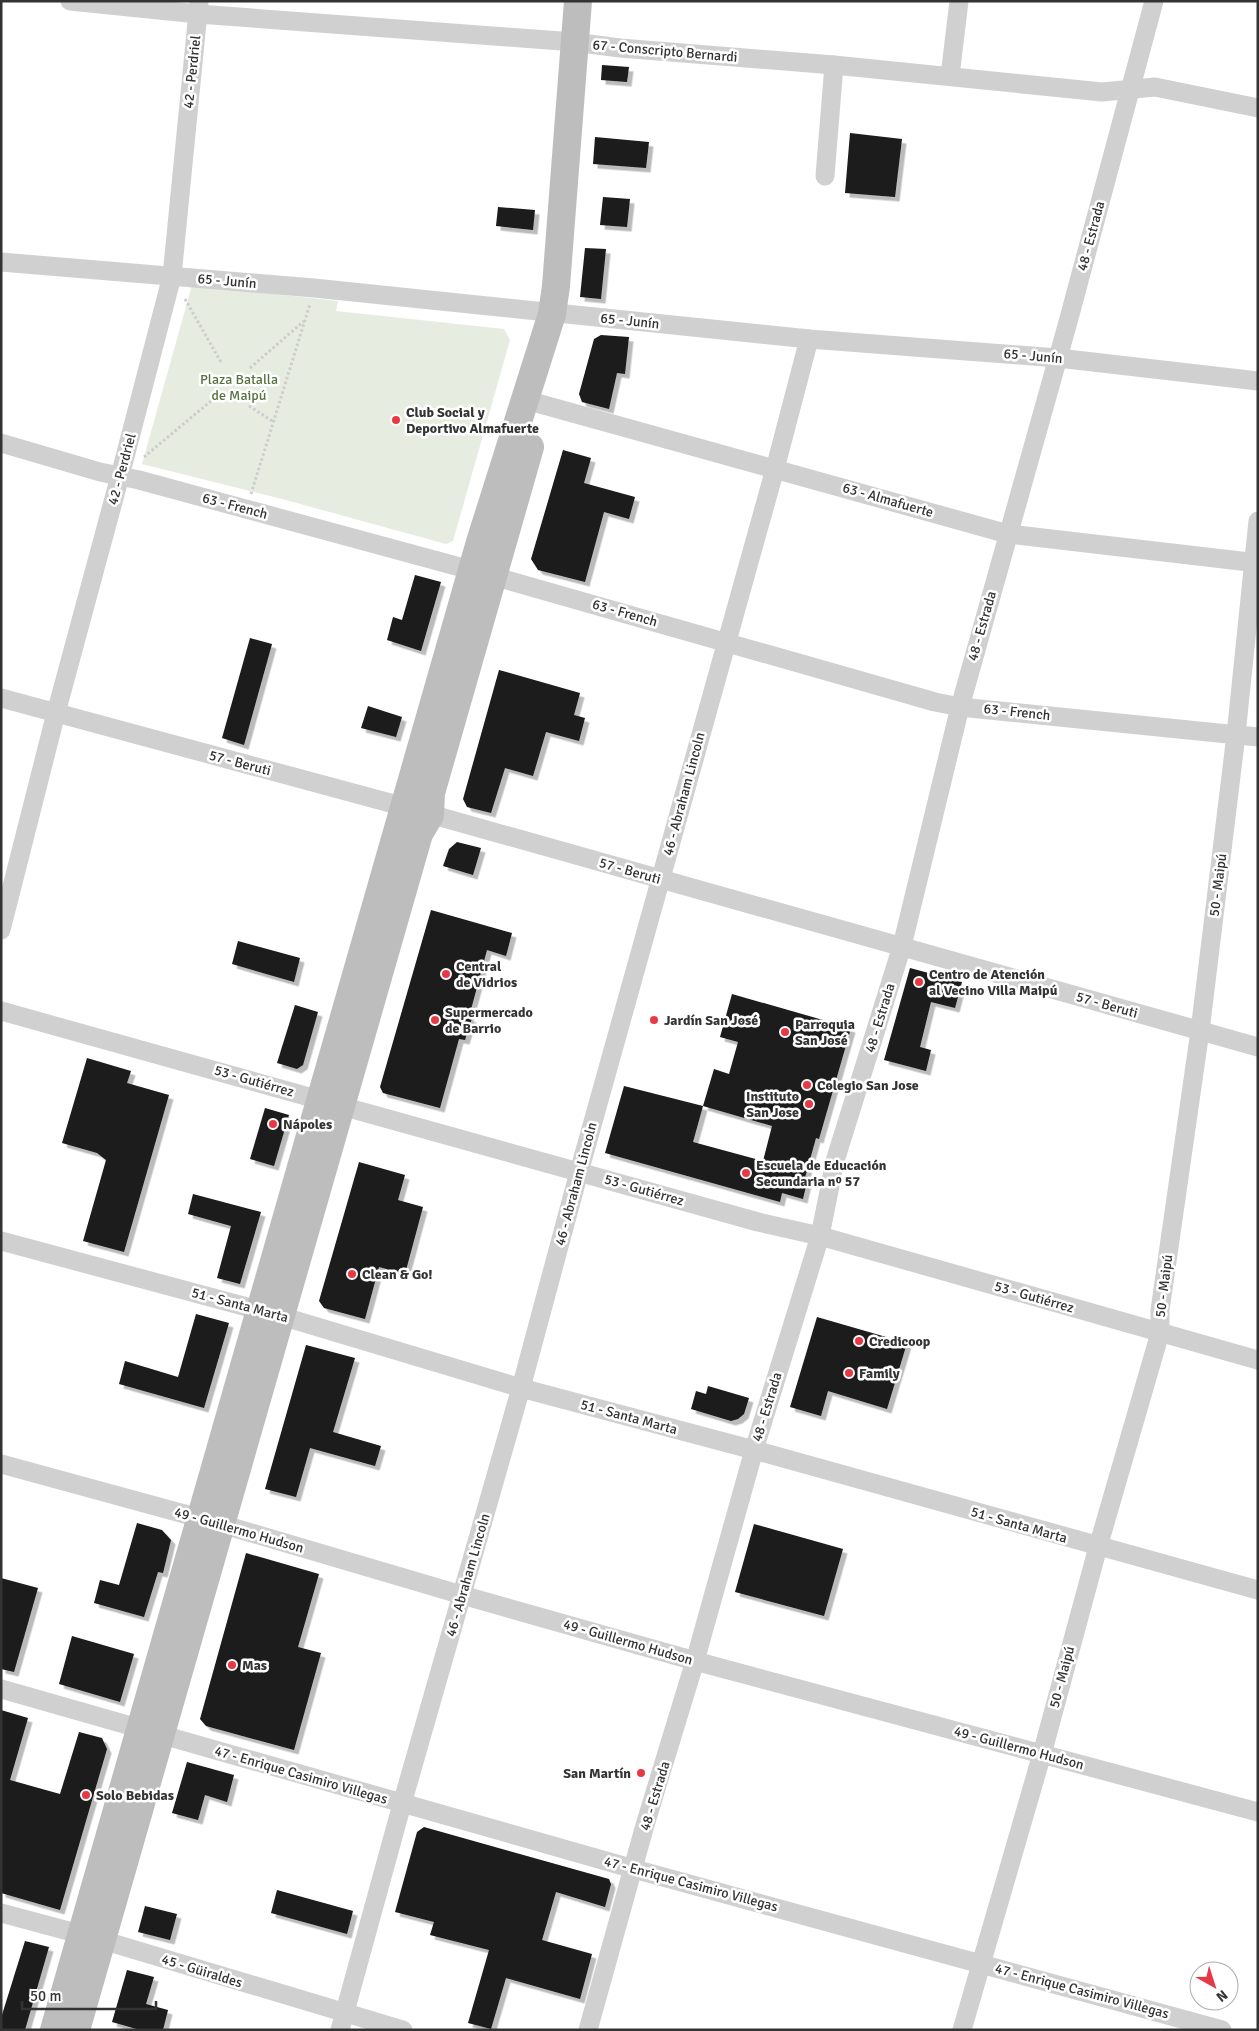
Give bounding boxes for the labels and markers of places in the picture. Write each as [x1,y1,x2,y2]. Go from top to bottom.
place label: Club Social y Deportivo Almafuerte [406,404,539,437]
marker: Club Social y Deportivo Almafuerte [390,414,402,426]
place label: Central de Vidrios [456,958,517,991]
place label: Centro de Atención al Vecino Villa Maipú [929,966,1058,999]
marker: Central de Vidrios [440,968,452,980]
marker: Centro de Atención al Vecino Villa Maipú [913,976,925,988]
place label: Supermercado de Barrio [445,1004,533,1037]
place label: Jardín San José [664,1012,758,1029]
marker: Supermercado de Barrio [429,1014,441,1026]
marker: Jardín San José [648,1014,660,1026]
place label: Parroquia San José [795,1016,855,1049]
marker: Parroquia San José [779,1026,791,1038]
place label: Colegio San Jose [817,1077,919,1094]
marker: Colegio San Jose [801,1079,813,1091]
place label: Instituto San Jose [746,1088,799,1121]
marker: Instituto San Jose [803,1098,815,1110]
place label: Nápoles [283,1116,332,1133]
marker: Nápoles [267,1118,279,1130]
place label: Escuela de Educación Secundaria nº 57 [756,1157,887,1190]
marker: Escuela de Educación Secundaria nº 57 [740,1167,752,1179]
place label: Clean & Go! [362,1266,433,1283]
marker: Clean & Go! [346,1268,358,1280]
place label: Credicoop [869,1333,931,1350]
marker: Credicoop [853,1335,865,1347]
place label: Family [859,1365,900,1382]
marker: Family [843,1367,855,1379]
place label: Mas [242,1657,267,1674]
marker: Mas [226,1659,238,1671]
place label: San Martín [563,1765,631,1782]
marker: San Martín [635,1767,647,1779]
place label: Solo Bebidas [96,1787,174,1804]
marker: Solo Bebidas [80,1789,92,1801]

